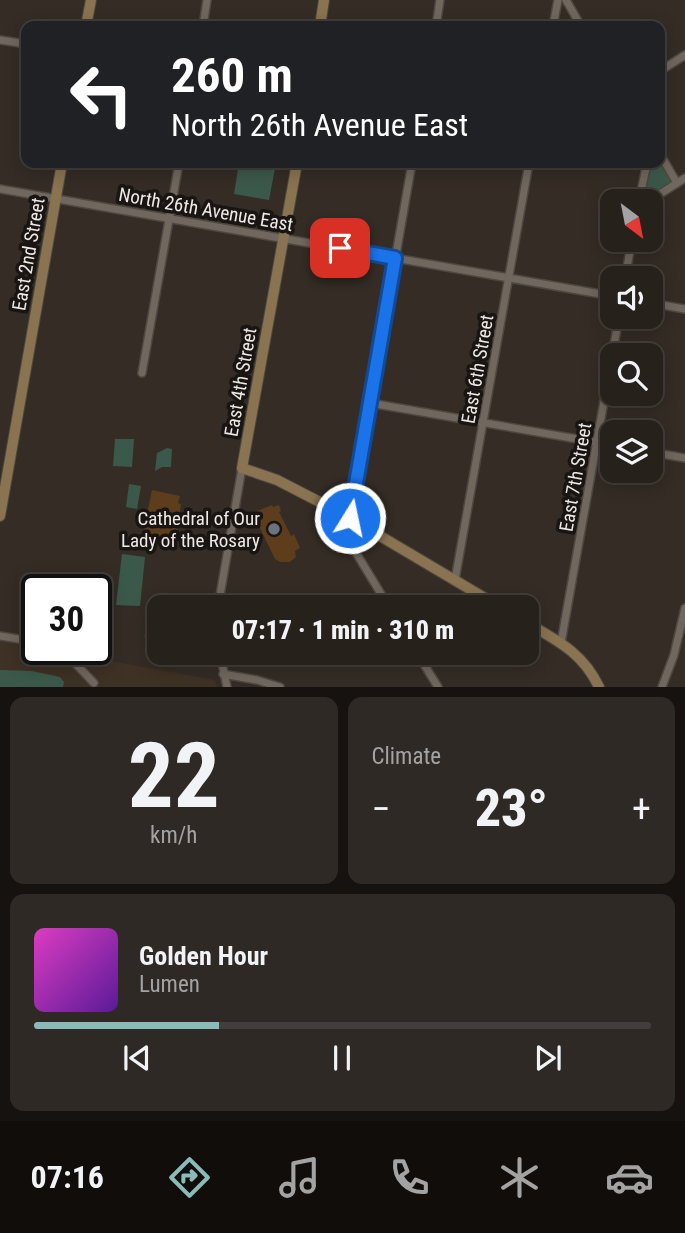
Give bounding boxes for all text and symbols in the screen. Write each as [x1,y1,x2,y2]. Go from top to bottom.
text: 260 m [171,47,293,104]
icon: left [56,49,147,140]
text: North 26th Avenue East [171,106,468,144]
street label: North 26th Avenue East [117,183,295,236]
north arrow [600,189,663,252]
map controls [600,189,663,483]
street label: East 2nd Street [7,196,50,312]
pin [310,218,370,278]
icon: arrive [321,229,359,267]
button: sound [600,266,663,329]
street label: East 6th Street [457,313,498,425]
street label: East 4th Street [220,326,261,438]
button: search [600,343,663,406]
button: layers [600,420,663,483]
street label: East 7th Street [555,421,596,533]
position arrow [313,481,387,555]
place label: Cathedral of Our Lady of the Rosary [121,507,260,552]
marker: Cathedral of Our Lady of the Rosary [266,521,282,537]
speed limit sign: 30 [21,574,112,665]
text: 07:17 · 1 min · 310 m [232,615,454,645]
text: 22 [128,723,220,829]
text: Climate [372,743,441,770]
text: 23° [475,778,548,839]
text: − [372,787,391,831]
text: + [632,787,651,831]
text: km/h [150,822,197,849]
text: Golden Hour [139,941,268,971]
text: Lumen [139,971,200,998]
icon: previous [118,1039,156,1077]
icon: pause [323,1039,361,1077]
icon: next [529,1039,567,1077]
icon: directions [165,1153,214,1202]
icon: music [275,1153,324,1202]
icon: phone [385,1153,434,1202]
icon: climate [495,1153,544,1202]
icon: car [605,1153,654,1202]
text: 07:16 [31,1158,104,1196]

